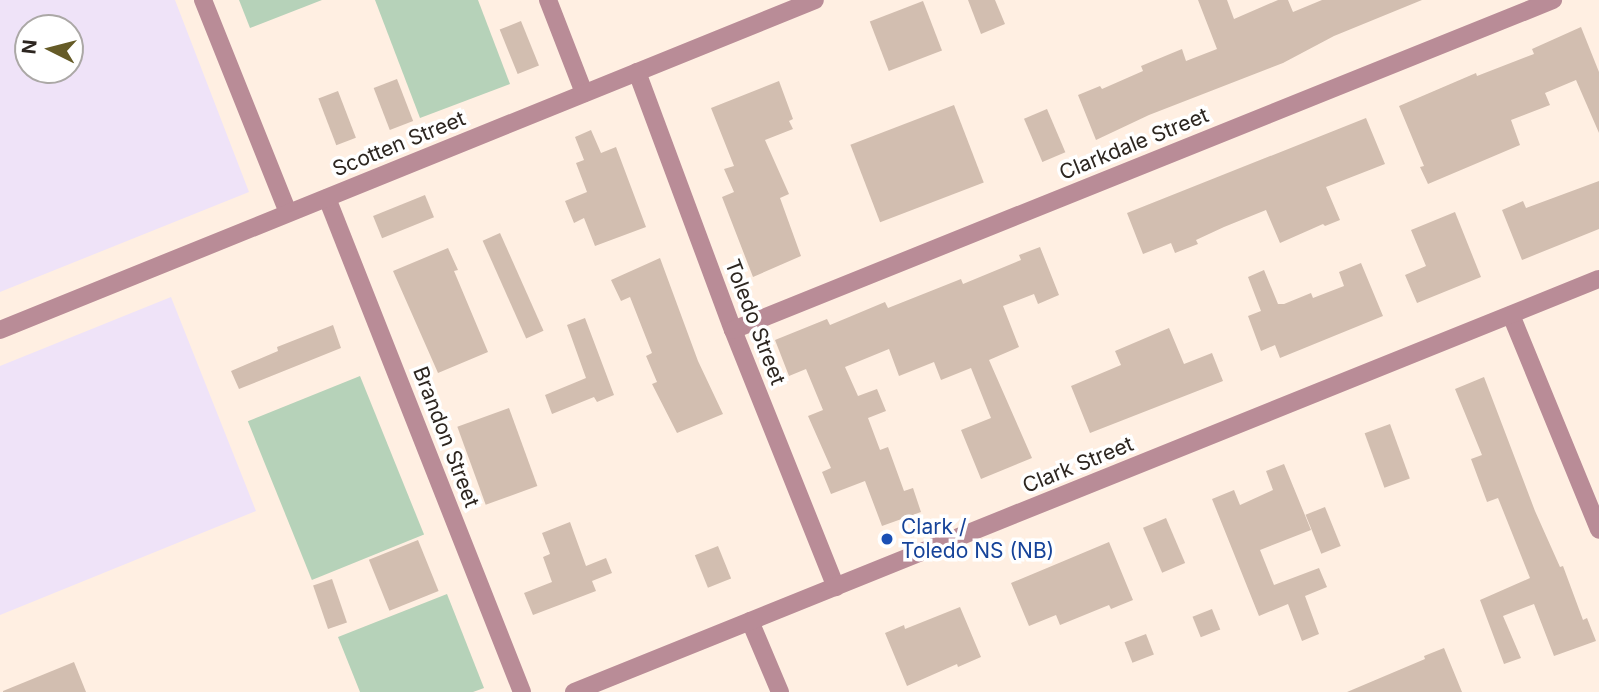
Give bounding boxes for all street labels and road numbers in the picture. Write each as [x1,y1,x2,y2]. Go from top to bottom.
street label: Clarkdale Street [1056,103,1212,185]
street label: Scotten Street [329,106,469,182]
street label: Toledo Street [720,256,790,388]
street label: Brandon Street [408,363,484,511]
street label: Clark Street [1019,431,1137,499]

